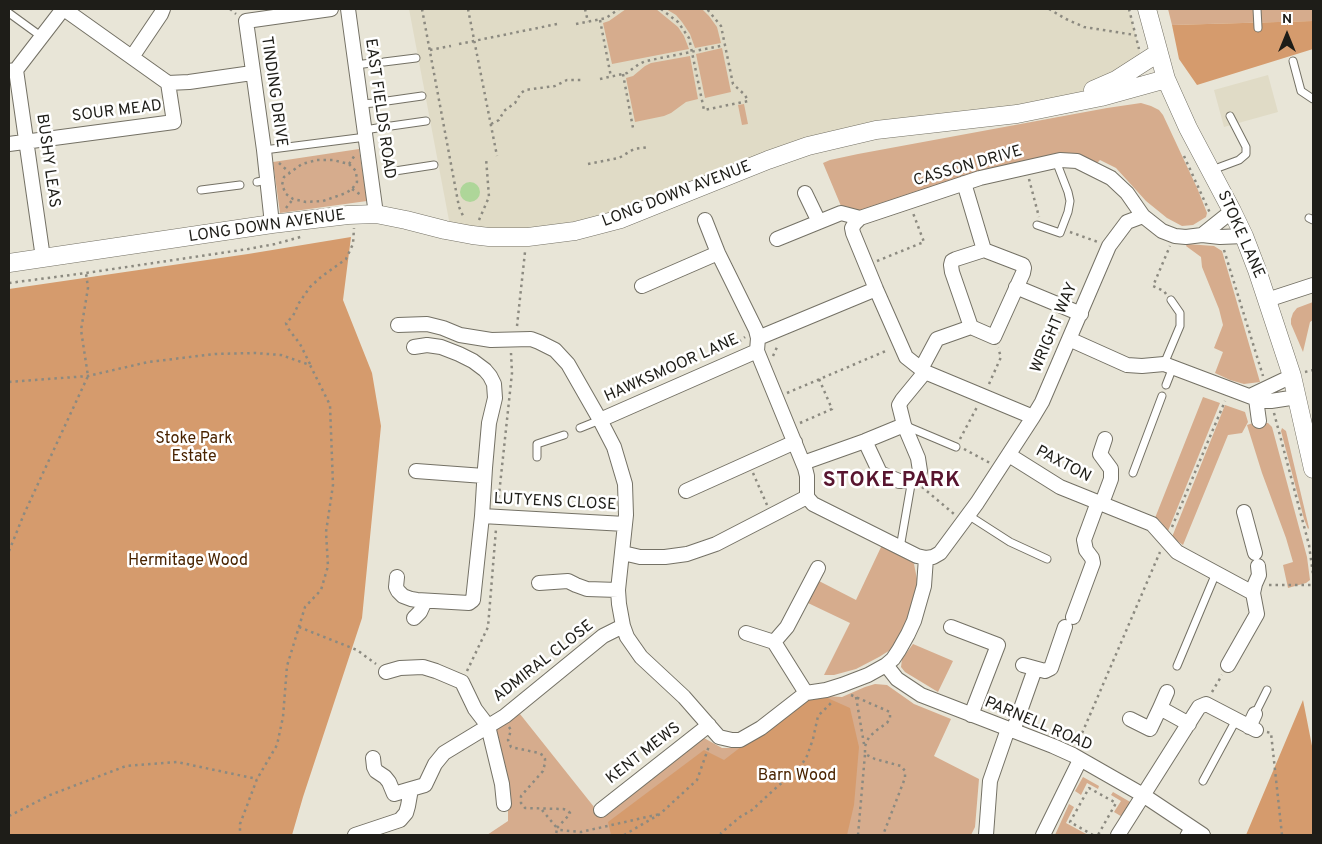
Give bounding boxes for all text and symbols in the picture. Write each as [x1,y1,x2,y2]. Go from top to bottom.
north arrow [1262,10,1312,60]
text: N [1282,11,1292,28]
street label: TINDING DRIVE [256,35,290,149]
street label: EAST FIELDS ROAD [360,37,398,181]
street label: SOUR MEAD [71,97,163,127]
street label: BUSHY LEAS [31,113,63,209]
street label: CASSON DRIVE [911,142,1025,192]
street label: LONG DOWN AVENUE [600,158,754,232]
street label: STOKE LANE [1212,188,1268,282]
street label: LONG DOWN AVENUE [187,206,347,248]
street label: WRIGHT WAY [1027,280,1083,376]
street label: HAWKSMOOR LANE [602,331,742,407]
park label: Stoke Park Estate [155,430,233,468]
street label: PAXTON [1032,442,1094,488]
district label: STOKE PARK [822,469,962,495]
street label: LUTYENS CLOSE [493,490,617,516]
park label: Hermitage Wood [128,552,248,572]
street label: ADMIRAL CLOSE [490,617,598,707]
street label: PARNELL ROAD [981,694,1095,756]
street label: KENT MEWS [603,719,685,789]
park label: Barn Wood [758,767,836,787]

